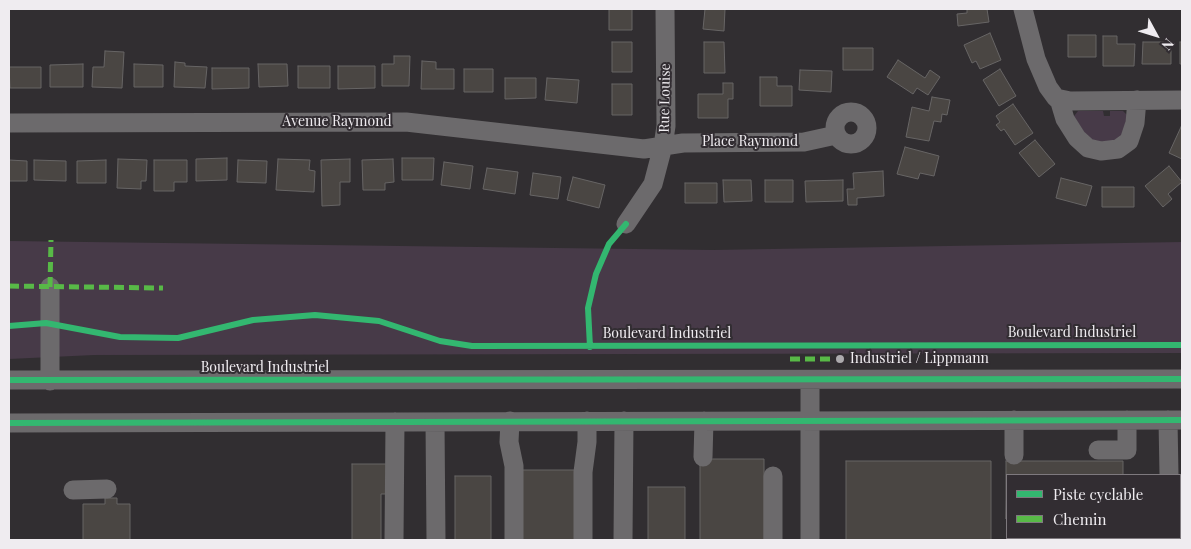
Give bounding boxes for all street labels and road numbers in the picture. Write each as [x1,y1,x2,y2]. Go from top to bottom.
street label: Rue Louise [656,63,674,133]
street label: Avenue Raymond [282,114,392,130]
street label: Place Raymond [702,134,798,150]
street label: Boulevard Industriel [1008,325,1136,341]
street label: Boulevard Industriel [603,326,731,342]
street label: Boulevard Industriel [201,360,329,376]

